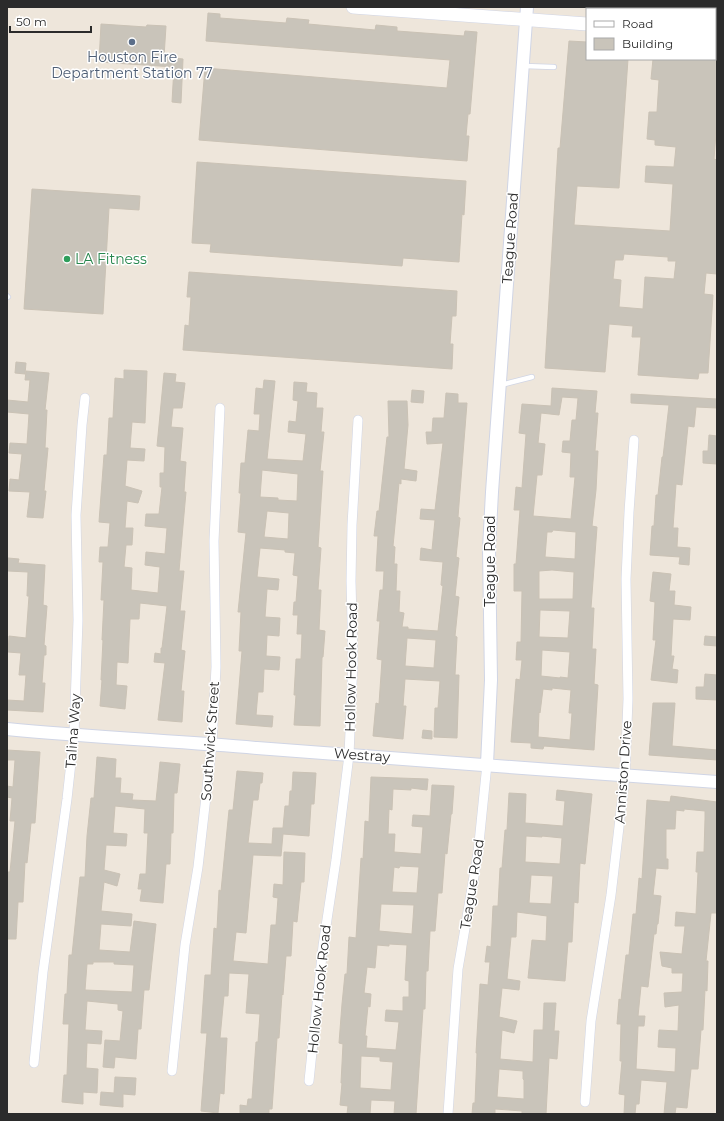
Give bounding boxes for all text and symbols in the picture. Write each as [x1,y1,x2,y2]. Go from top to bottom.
scale bar [10,8,91,34]
legend [586,8,716,60]
text: 50 m [16,14,47,29]
text: Road [622,16,653,31]
text: Building [622,36,673,51]
marker: Houston Fire Department Station 77 [127,37,137,47]
place label: Houston Fire Department Station 77 [51,48,213,82]
street label: Teague Road [498,192,522,284]
place label: LA Fitness [75,250,147,268]
marker: LA Fitness [62,254,72,264]
street label: Teague Road [481,515,499,607]
street label: Hollow Hook Road [341,602,361,732]
street label: Southwick Street [197,680,223,801]
street label: Talina Way [61,692,85,769]
street label: Anniston Drive [610,720,636,824]
street label: Westray [333,744,391,766]
street label: Teague Road [456,837,488,931]
street label: Hollow Hook Road [303,924,335,1054]

